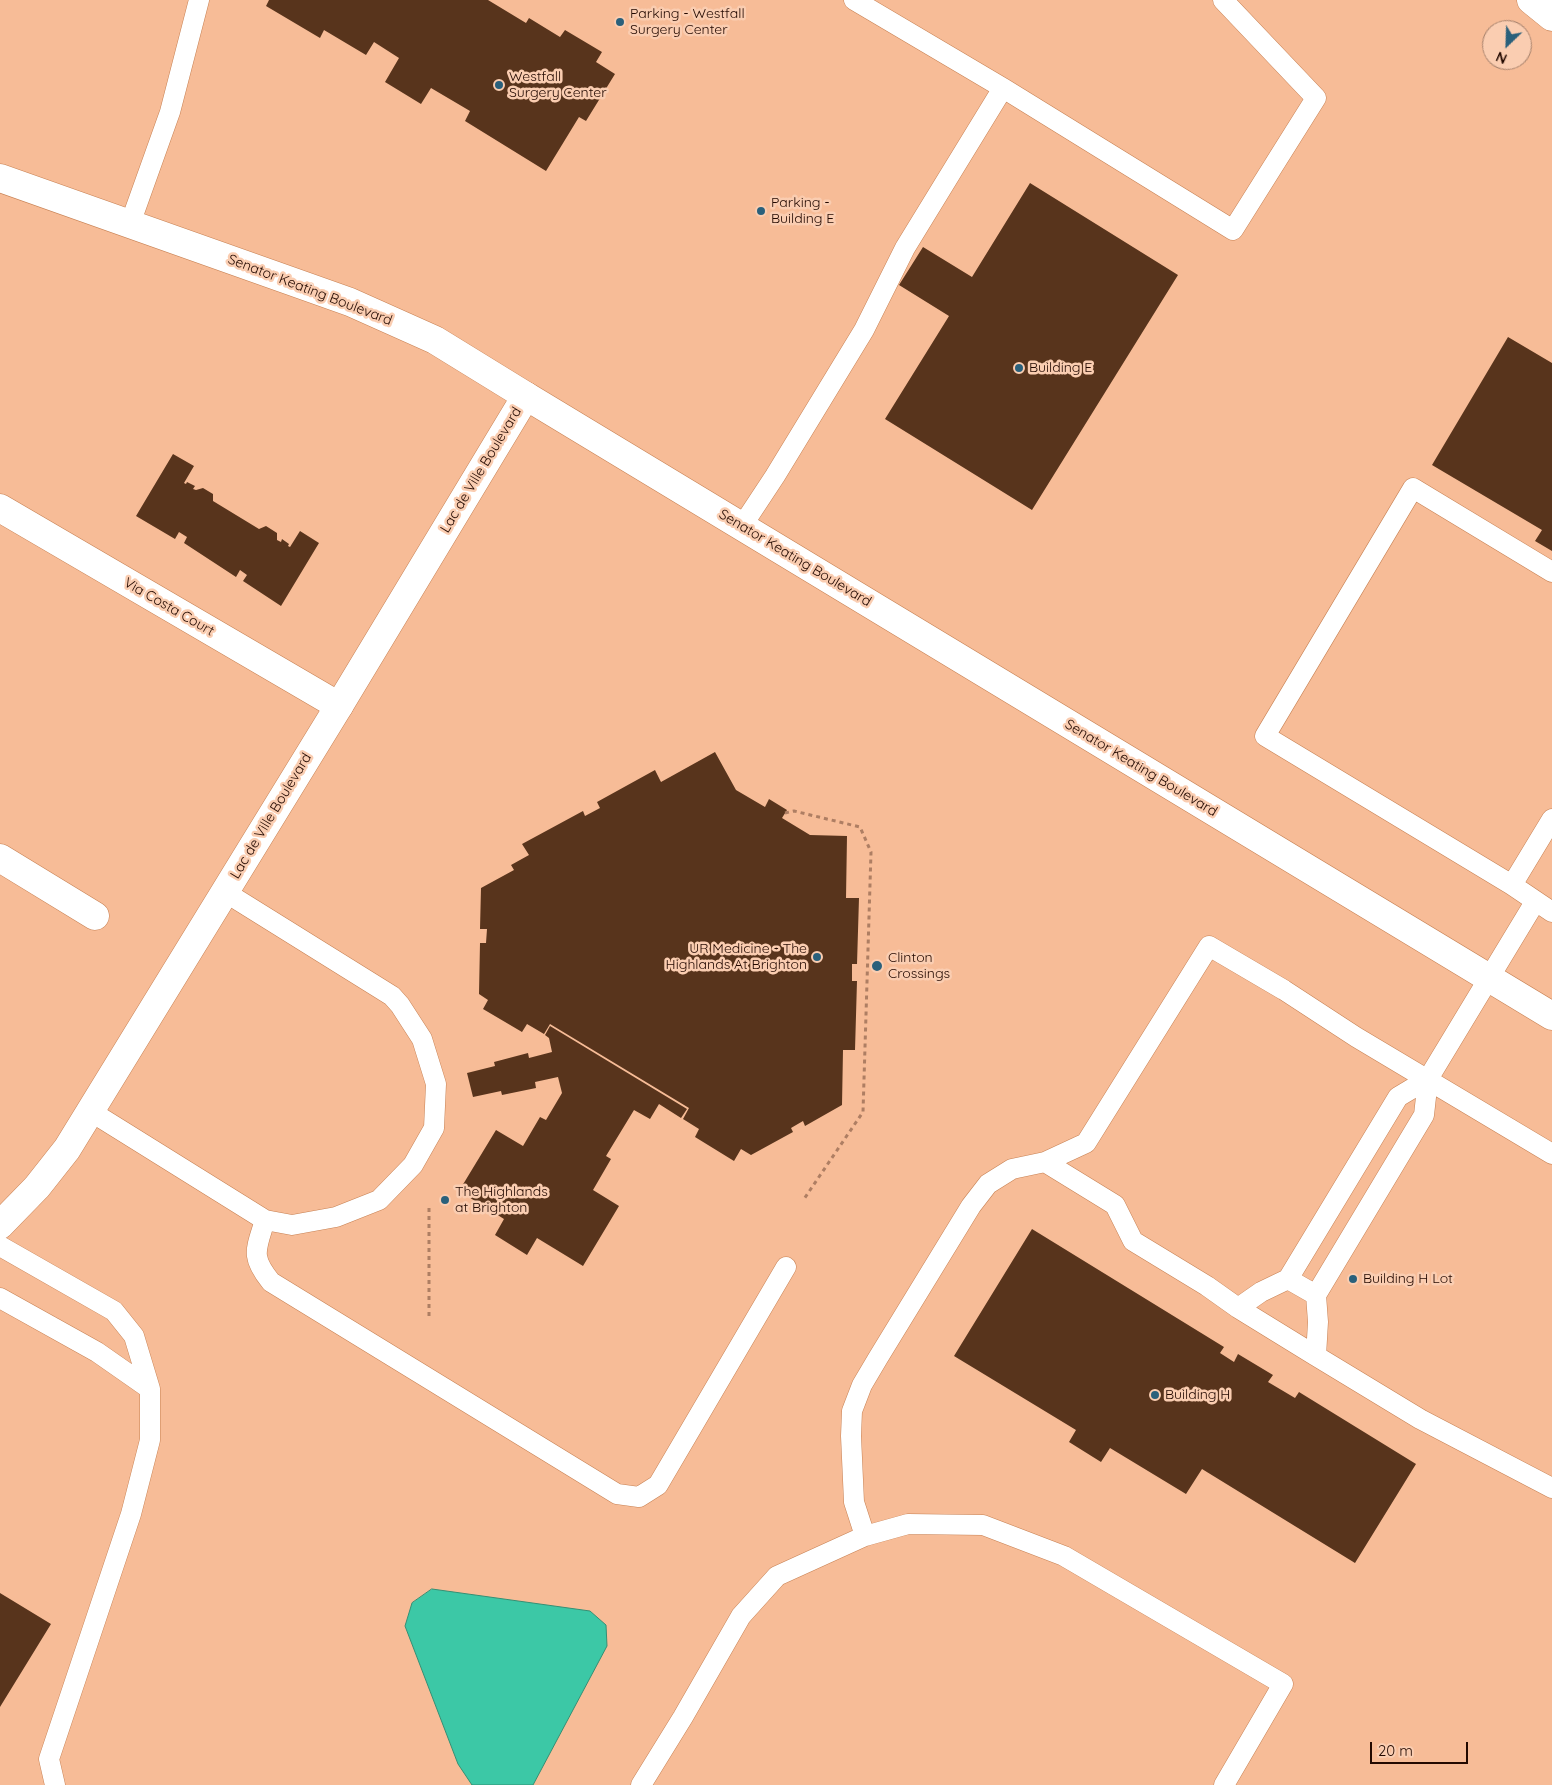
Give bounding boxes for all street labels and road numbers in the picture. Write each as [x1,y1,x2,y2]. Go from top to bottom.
street label: Senator Keating Boulevard [226,251,394,329]
street label: Lac de Ville Boulevard [437,404,525,536]
street label: Senator Keating Boulevard [716,506,874,610]
street label: Via Costa Court [121,574,217,640]
street label: Senator Keating Boulevard [1062,716,1220,820]
street label: Lac de Ville Boulevard [227,750,315,882]

